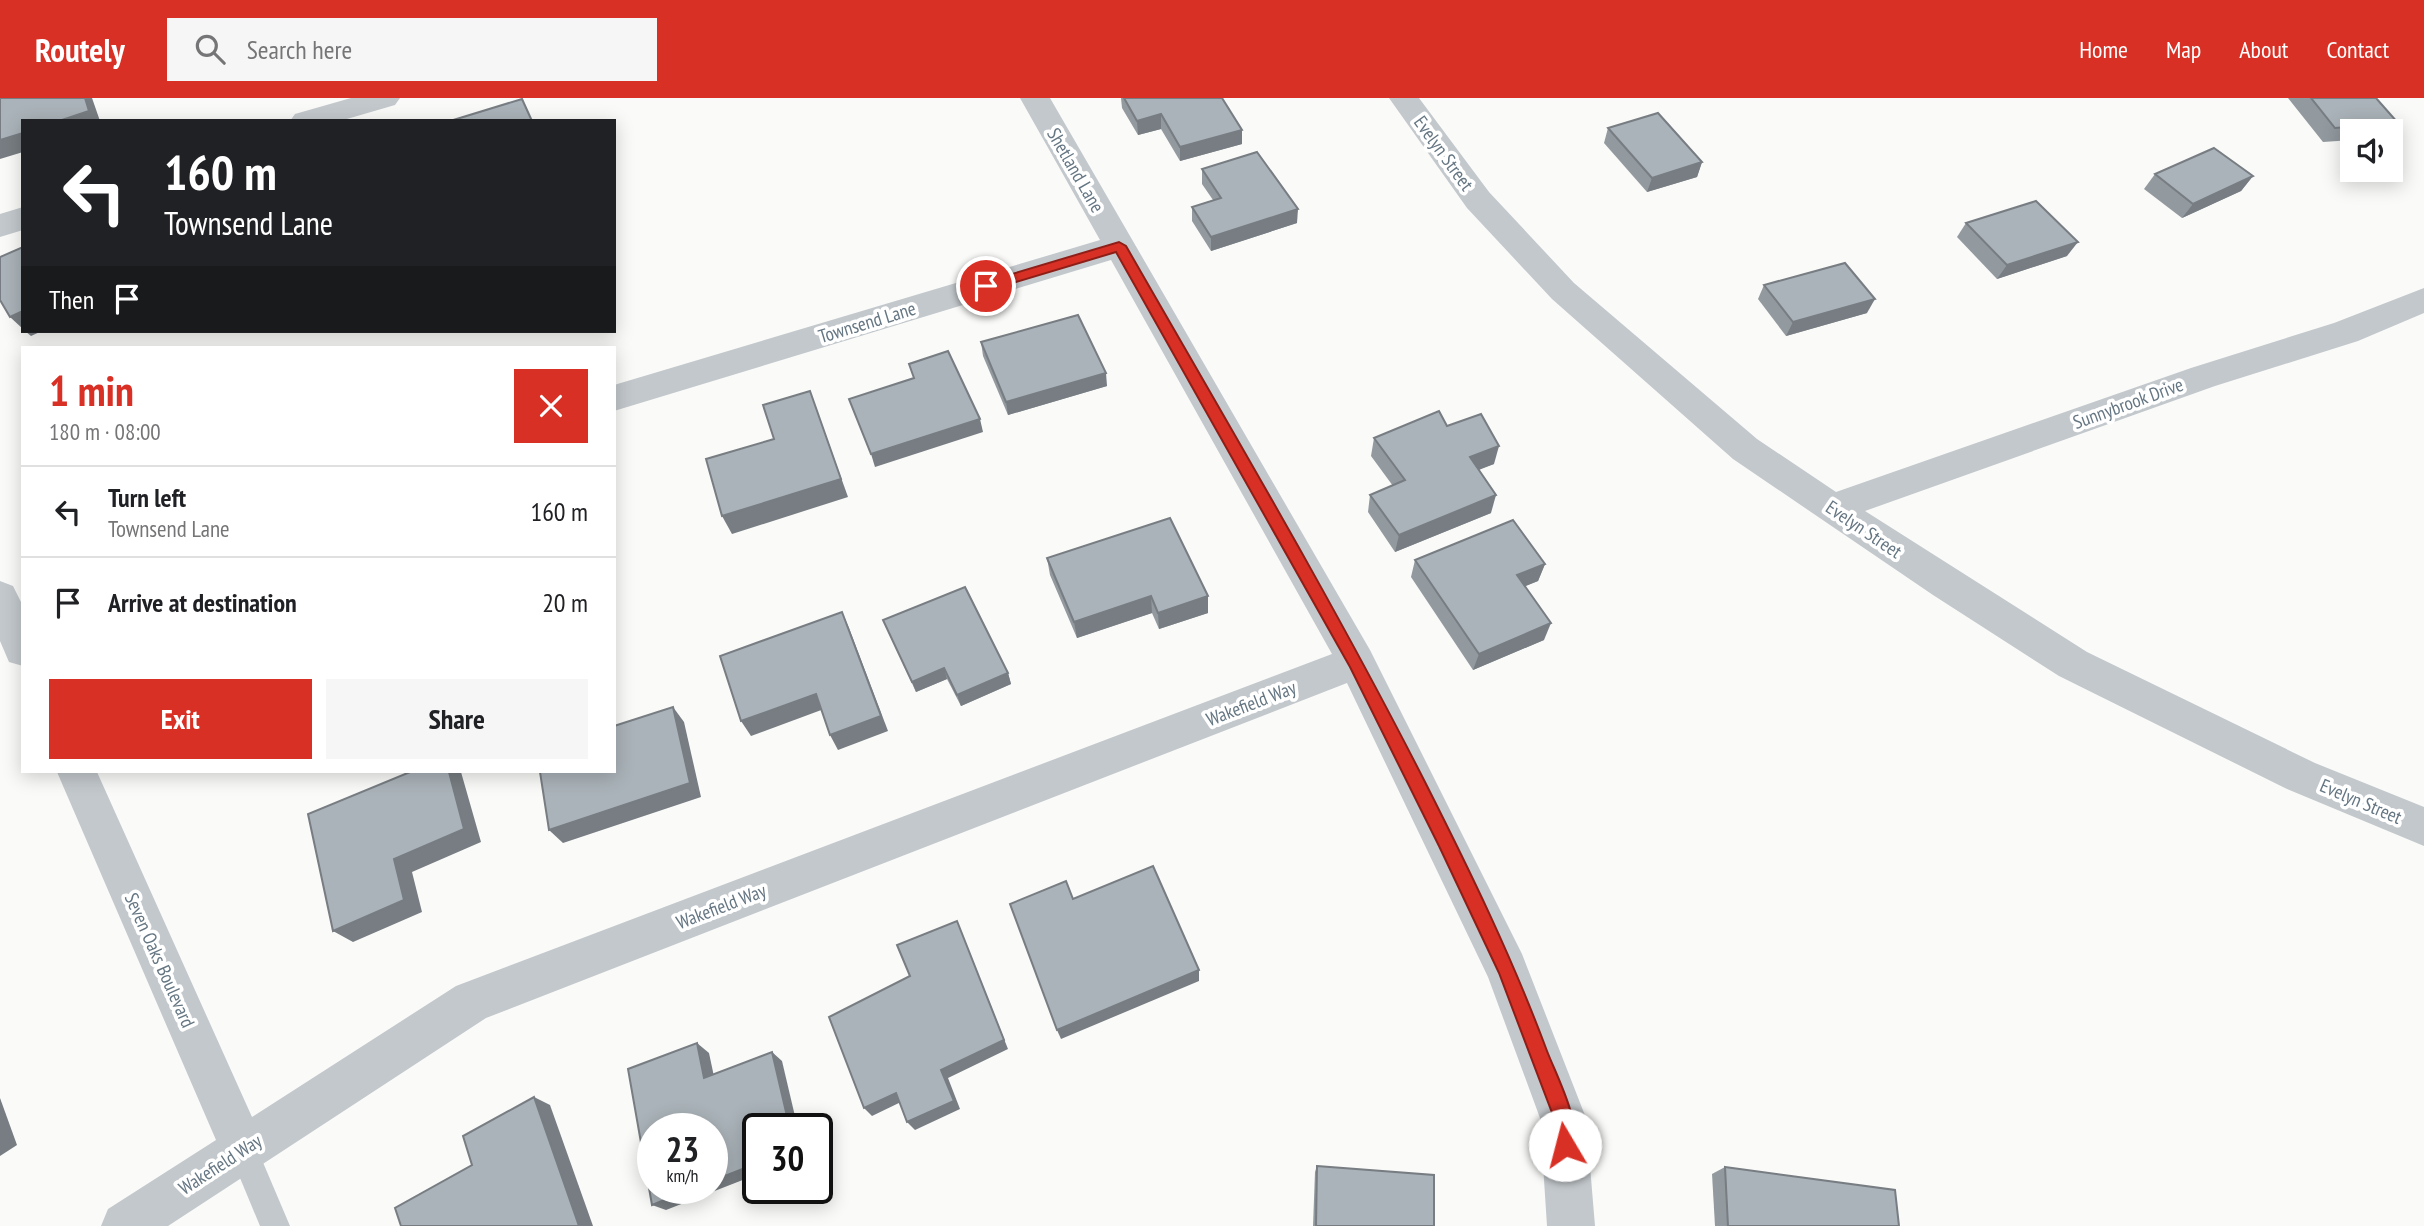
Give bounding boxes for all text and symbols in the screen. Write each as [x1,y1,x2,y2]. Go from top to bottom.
search box [167,18,657,81]
text: Routely [35,28,125,71]
icon: search [191,30,229,68]
text: Search here [247,33,352,66]
text: Home [2079,34,2128,65]
text: Map [2166,34,2201,65]
text: About [2239,34,2288,65]
text: Contact [2326,34,2389,65]
street label: Evelyn Street [1409,111,1480,196]
map controls [2340,119,2403,182]
button: sound [2340,119,2403,182]
street label: Shetland Lane [1042,123,1110,217]
text: 160 m [164,140,277,204]
icon: left [49,147,140,238]
text: Townsend Lane [164,202,333,244]
pin [956,256,1016,316]
icon: arrive [967,267,1005,305]
icon: arrive [108,280,146,318]
text: Then [49,283,94,316]
street label: Townsend Lane [815,296,919,348]
text: 1 min [49,363,134,418]
button: close [514,369,588,443]
street label: Sunnybrook Drive [2070,372,2187,434]
text: 180 m · 08:00 [49,417,161,446]
text: Turn left [108,481,186,514]
icon: left [49,493,87,531]
text: 160 m [530,495,588,528]
street label: Evelyn Street [1821,495,1907,564]
text: Townsend Lane [108,514,230,543]
icon: arrive [49,584,87,622]
text: Arrive at destination [108,586,297,619]
text: 20 m [542,586,588,619]
street label: Wakefield Way [1203,675,1300,731]
button: Exit [49,679,312,759]
button: Share [326,679,588,759]
street label: Evelyn Street [2316,773,2406,829]
street label: Wakefield Way [673,878,770,934]
street label: Seven Oaks Boulevard [120,889,200,1031]
position arrow [1528,1108,1602,1182]
speed limit sign: 30 [742,1113,833,1204]
text: 23 [666,1126,699,1172]
street label: Wakefield Way [174,1128,267,1200]
text: km/h [667,1164,698,1187]

